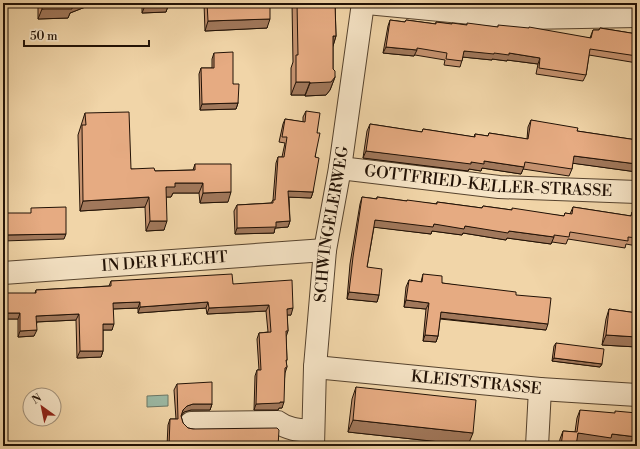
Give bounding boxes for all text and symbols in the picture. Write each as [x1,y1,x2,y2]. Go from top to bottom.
scale bar [24,22,149,48]
text: 50 m [30,29,58,44]
street label: SCHWINGELERWEG [311,144,353,303]
street label: GOTTFRIED-KELLER-STRASSE [363,161,613,201]
street label: IN DER FLECHT [101,247,228,276]
street label: KLEISTSTRASSE [410,366,543,399]
north arrow [22,387,62,427]
text: N [30,391,45,408]

